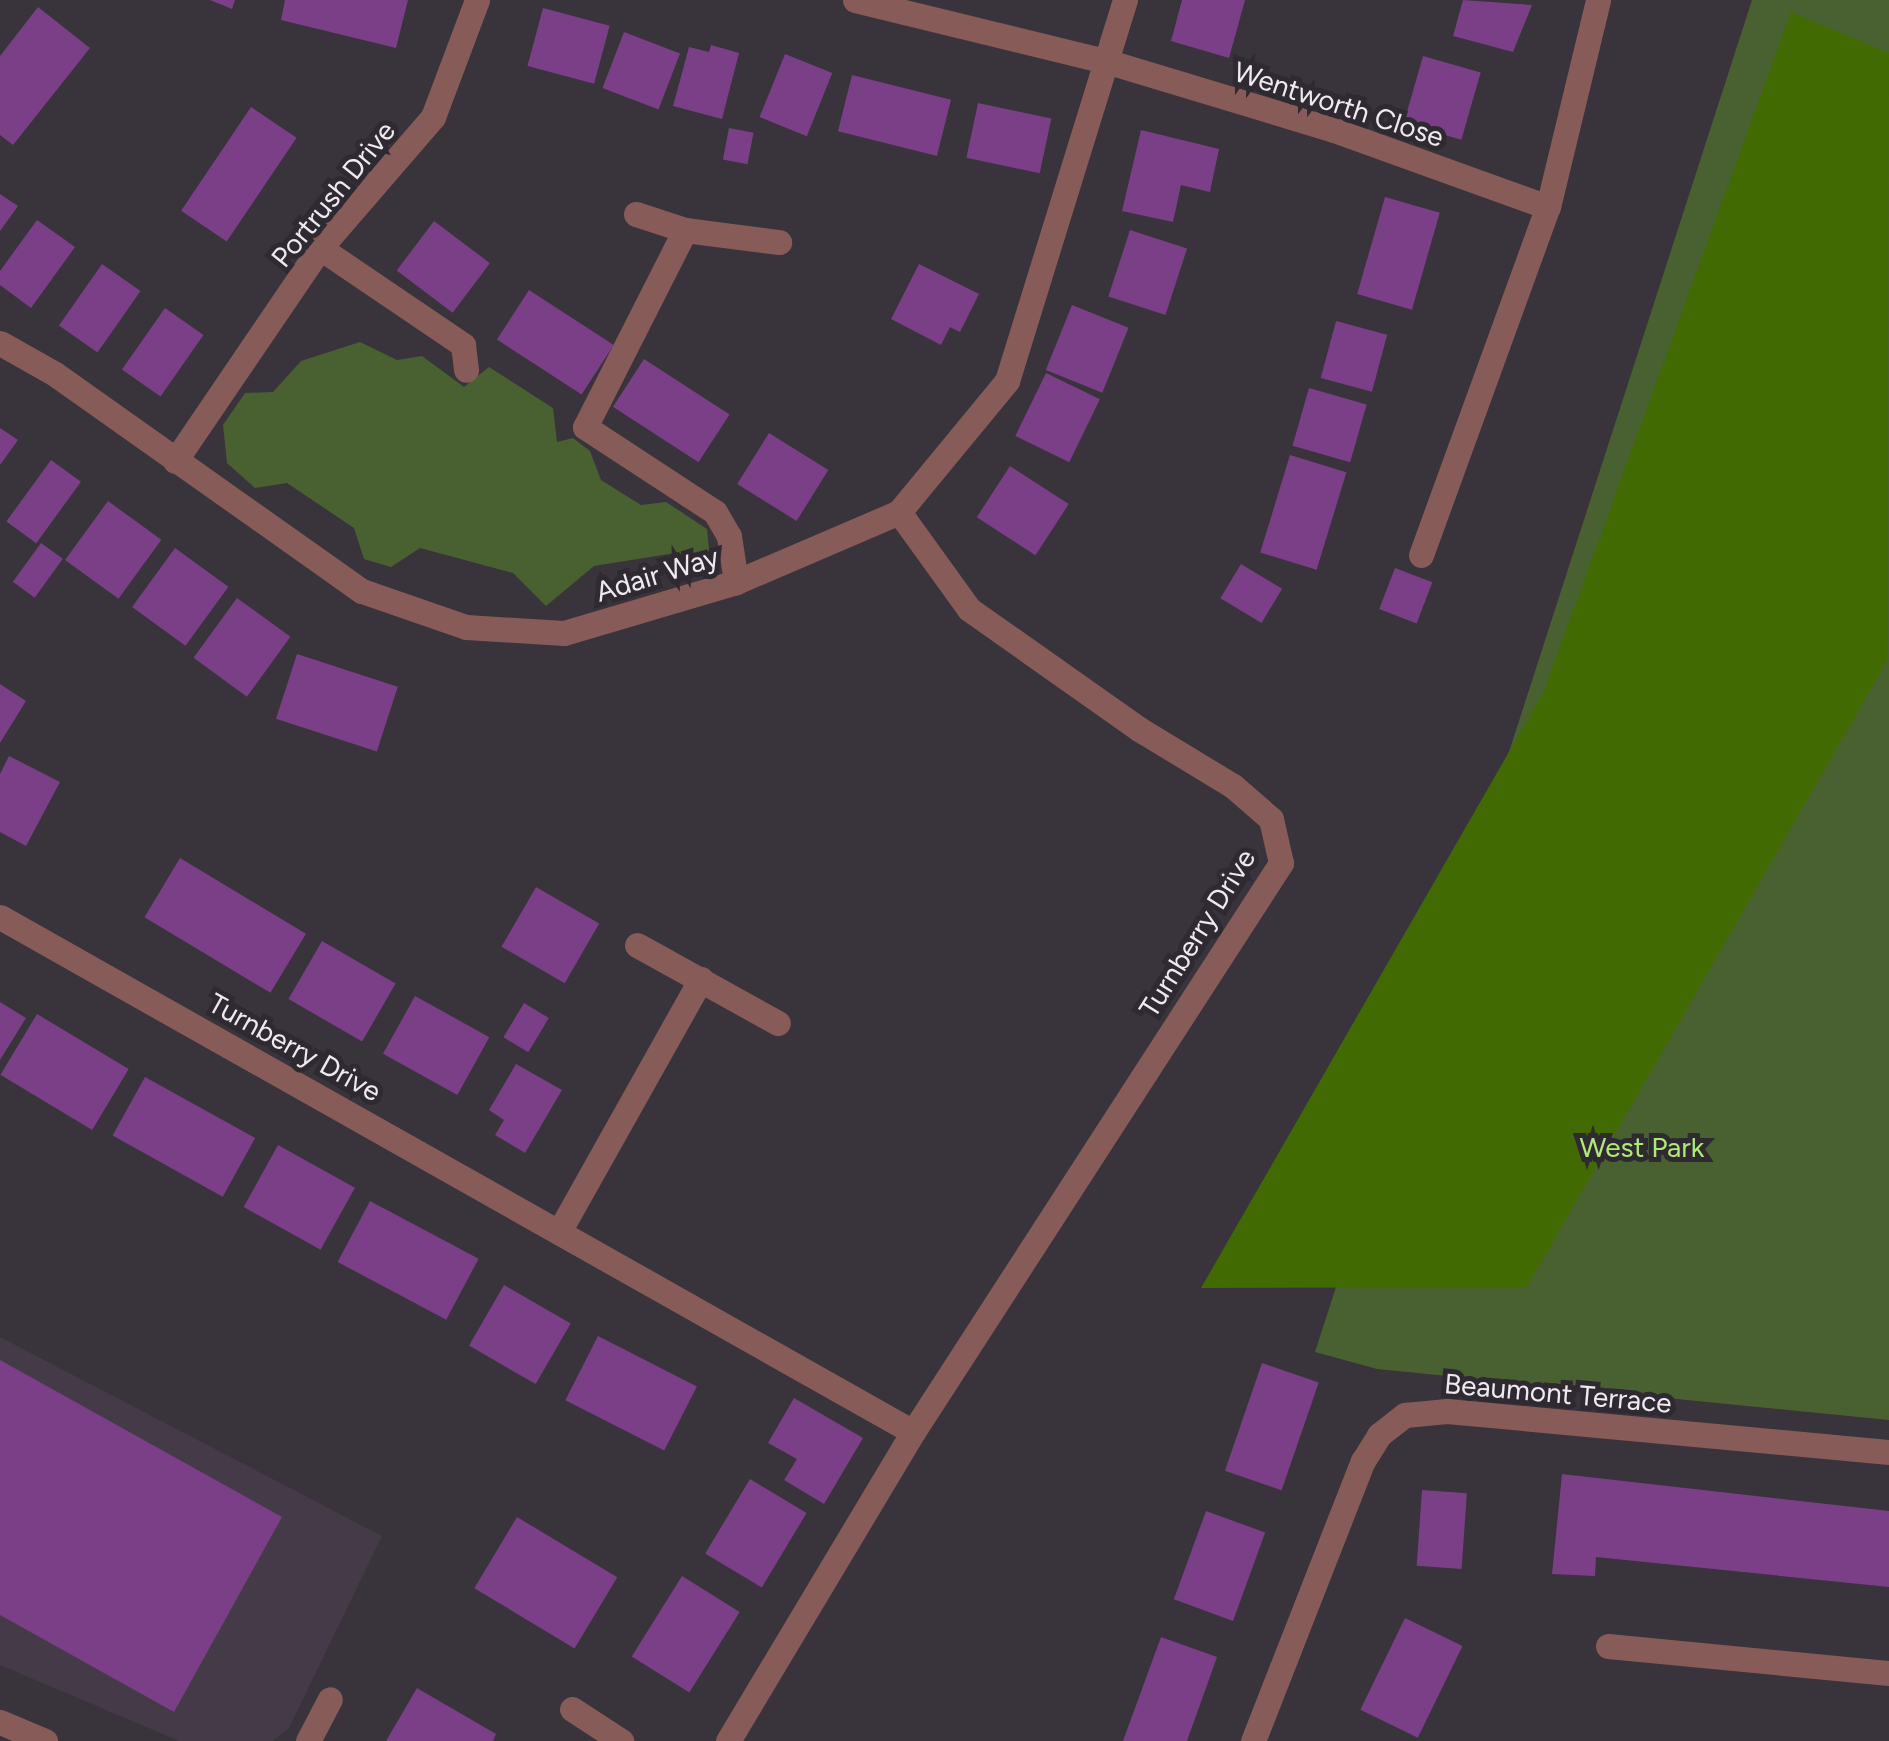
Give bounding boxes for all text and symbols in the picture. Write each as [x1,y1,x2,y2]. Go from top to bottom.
street label: Wentworth Close [1230,54,1448,154]
street label: Portrush Drive [264,114,402,274]
street label: Adair Way [591,539,723,609]
street label: Turnberry Drive [1132,843,1262,1023]
street label: Turnberry Drive [203,986,387,1108]
park label: West Park [1580,1130,1704,1164]
street label: Beaumont Terrace [1443,1366,1673,1420]

